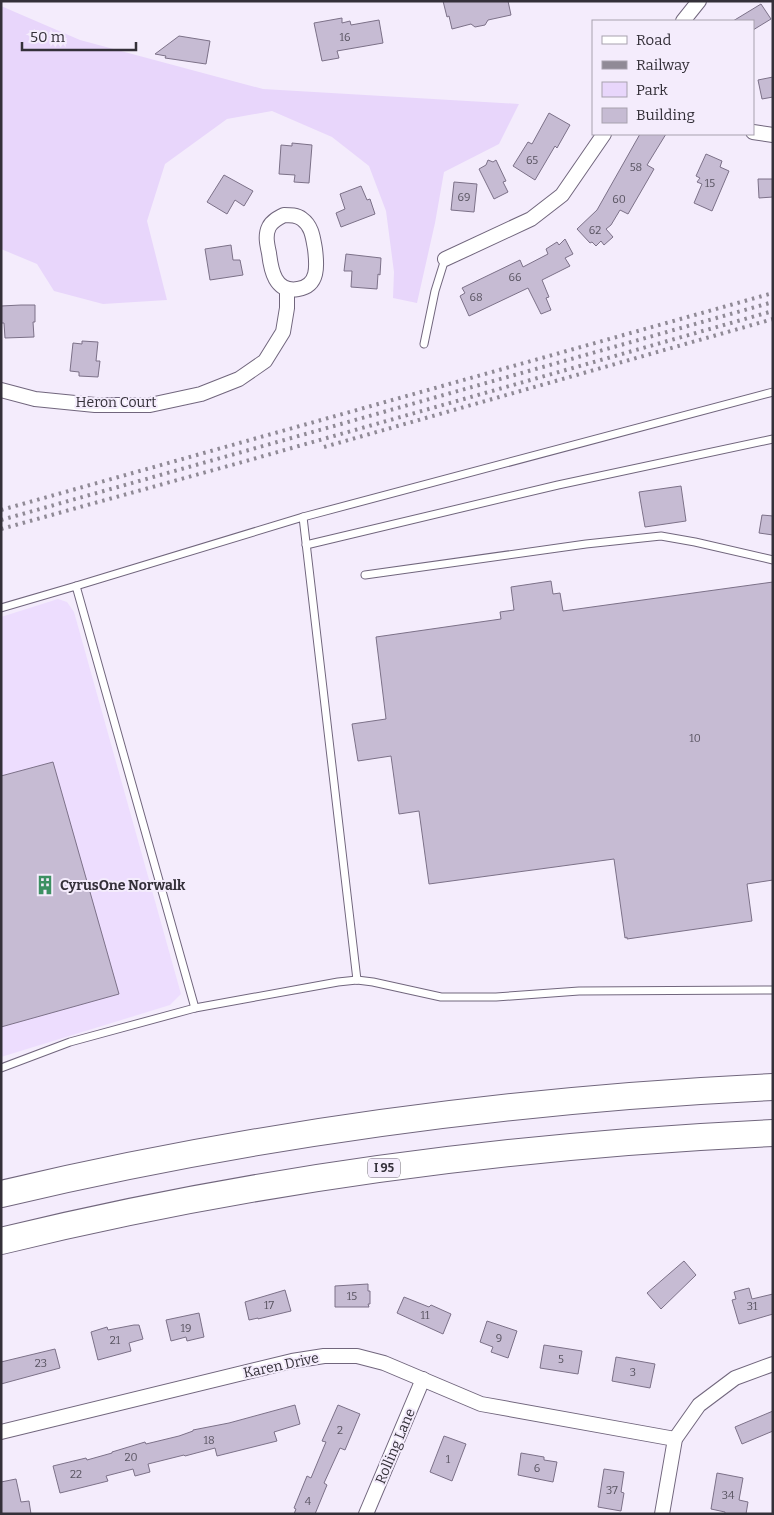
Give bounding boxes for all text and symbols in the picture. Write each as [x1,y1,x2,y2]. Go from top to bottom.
scale bar [22,20,136,52]
legend [592,20,754,135]
text: 50 m [30,28,66,46]
house number: 16 [340,31,350,44]
text: Road [636,31,671,49]
text: Railway [636,56,690,74]
text: Park [636,81,668,99]
text: Building [636,106,695,124]
house number: 65 [526,154,538,167]
house number: 58 [630,161,642,174]
house number: 15 [705,177,715,190]
house number: 69 [458,191,470,204]
house number: 60 [612,193,626,206]
house number: 62 [589,224,601,237]
house number: 66 [509,271,521,284]
house number: 68 [469,291,483,304]
street label: Heron Court [76,394,156,411]
house number: 10 [689,732,701,745]
building icon: CyrusOne Norwalk [34,874,56,896]
place label: CyrusOne Norwalk [60,877,186,894]
road number: I 95 [368,1158,400,1178]
house number: 15 [347,1290,357,1303]
house number: 17 [264,1299,274,1312]
house number: 31 [747,1300,758,1313]
house number: 11 [421,1309,430,1322]
house number: 19 [181,1322,191,1335]
house number: 9 [496,1332,502,1345]
house number: 21 [110,1334,121,1347]
street label: Karen Drive [242,1349,320,1382]
house number: 5 [558,1353,564,1366]
house number: 23 [35,1357,47,1370]
house number: 3 [630,1366,636,1379]
street label: Rolling Lane [372,1406,419,1487]
house number: 2 [337,1424,343,1437]
house number: 18 [203,1434,215,1447]
house number: 20 [124,1451,138,1464]
house number: 1 [446,1453,451,1466]
house number: 6 [534,1462,540,1475]
house number: 22 [70,1468,82,1481]
house number: 37 [606,1484,618,1497]
house number: 34 [722,1489,735,1502]
house number: 4 [305,1495,312,1508]

